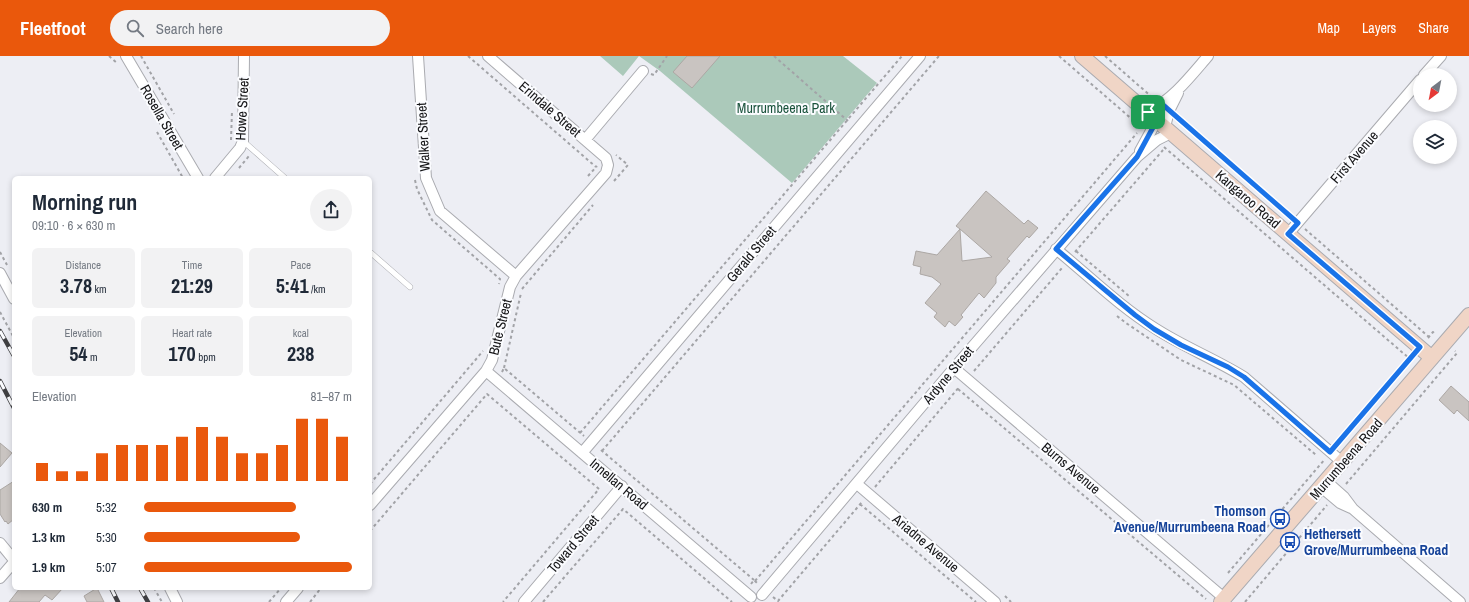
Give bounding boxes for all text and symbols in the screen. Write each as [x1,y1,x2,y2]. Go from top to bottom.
search box [110,10,390,46]
text: Fleetfoot [20,15,86,41]
icon: search [124,17,146,39]
text: Search here [156,18,223,39]
text: Map [1318,19,1340,37]
text: Layers [1362,19,1396,37]
text: Share [1418,19,1449,37]
north arrow [1413,68,1457,112]
map controls [1413,68,1457,164]
street label: Howe Street [231,77,253,141]
street label: Erindale Street [515,77,585,141]
street label: Rosella Street [136,81,188,153]
pin [1131,95,1165,129]
park label: Murrumbeena Park [737,99,835,117]
icon: arrive [1137,101,1159,123]
street label: Walker Street [412,102,434,172]
button: layers [1413,120,1457,164]
street label: First Avenue [1326,127,1382,187]
street label: Kangaroo Road [1212,166,1284,232]
text: Morning run [32,187,137,217]
button: share [310,189,352,231]
text: 09:10 · 6 × 630 m [32,217,115,234]
street label: Gerald Street [722,222,780,286]
text: Distance [66,258,101,272]
text: Time [182,258,202,272]
text: Pace [290,258,311,272]
text: 3.78 [60,272,92,299]
text: 21:29 [171,272,213,299]
text: 5:41 [276,272,309,299]
text: km [92,282,107,296]
text: /km [309,282,326,296]
street label: Bute Street [484,297,516,357]
text: Elevation [65,326,102,340]
text: Heart rate [172,326,212,340]
text: kcal [293,326,309,340]
text: 54 [69,340,87,367]
text: 170 [168,340,196,367]
text: 238 [287,340,314,367]
street label: Ardyne Street [918,342,977,408]
text: m [87,350,97,364]
text: bpm [196,350,216,364]
text: Elevation [32,388,76,405]
text: 81–87 m [311,388,352,405]
street label: Murrumbeena Road [1306,415,1386,503]
street label: Burns Avenue [1038,438,1104,498]
street label: Innellan Road [586,454,652,514]
text: 630 m [32,499,62,516]
text: 5:32 [96,499,117,516]
place label: Thomson Avenue/Murrumbeena Road [1114,502,1266,536]
bus stop icon: Thomson Avenue/Murrumbeena Road [1269,508,1291,530]
street label: Ariadne Avenue [888,509,963,576]
street label: Toward Street [543,511,603,577]
place label: Hethersett Grove/Murrumbeena Road [1304,525,1448,559]
text: 1.3 km [32,529,65,546]
text: 5:30 [96,529,117,546]
bus stop icon: Hethersett Grove/Murrumbeena Road [1279,531,1301,553]
text: 1.9 km [32,559,65,576]
text: 5:07 [96,559,117,576]

